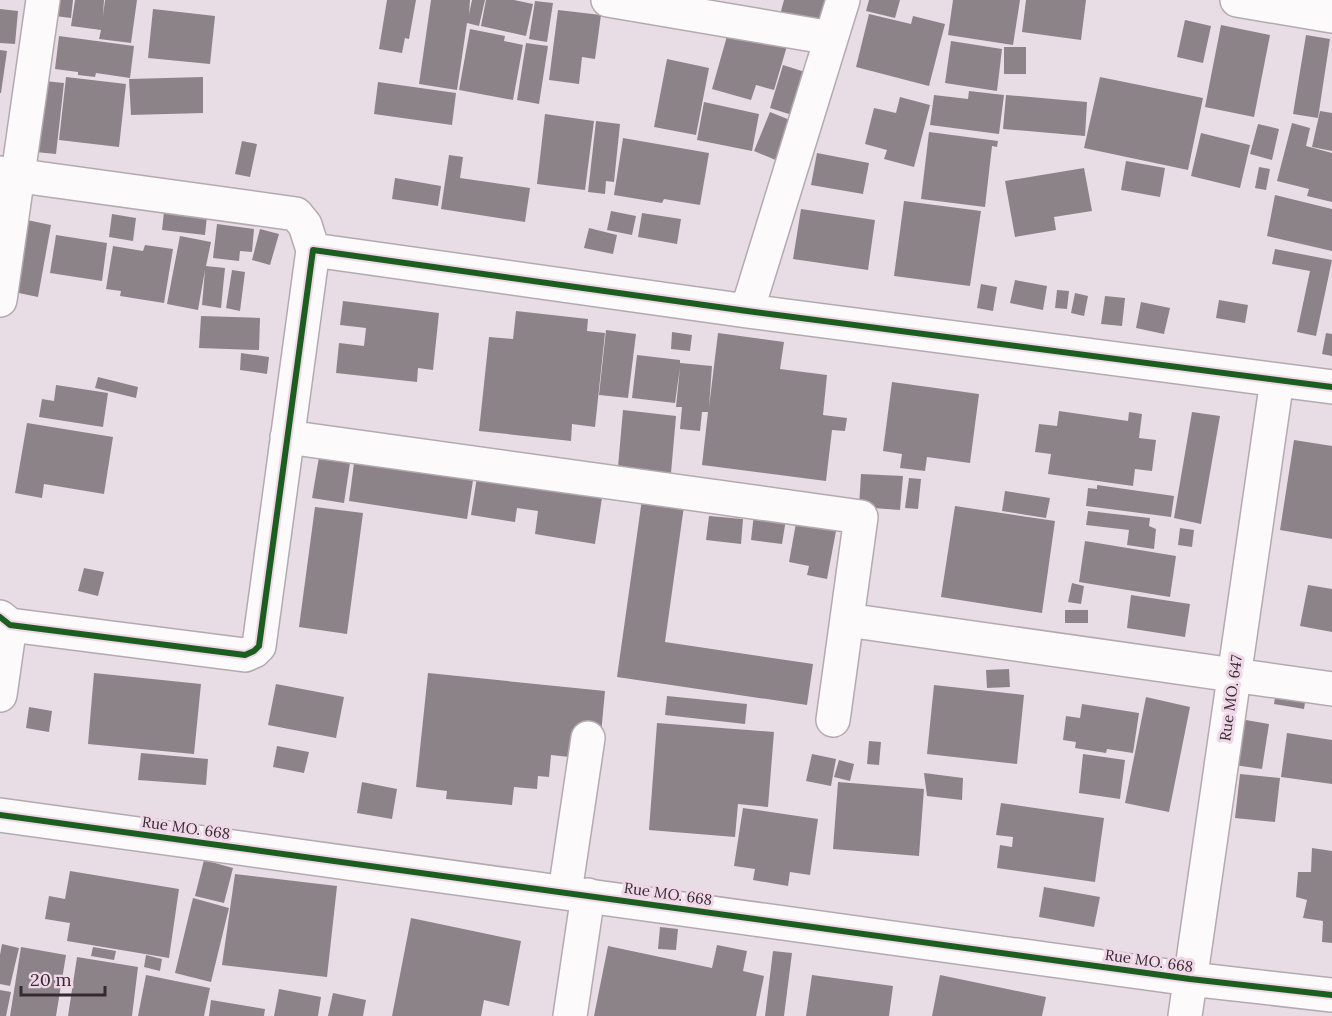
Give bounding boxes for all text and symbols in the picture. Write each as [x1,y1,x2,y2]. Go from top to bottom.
street label: Rue MO. 647 [1215,653,1246,742]
street label: Rue MO. 668 [141,812,232,843]
street label: Rue MO. 668 [623,878,714,909]
street label: Rue MO. 668 [1104,945,1195,976]
scale bar [21,959,105,997]
text: 20 m [30,968,72,991]

